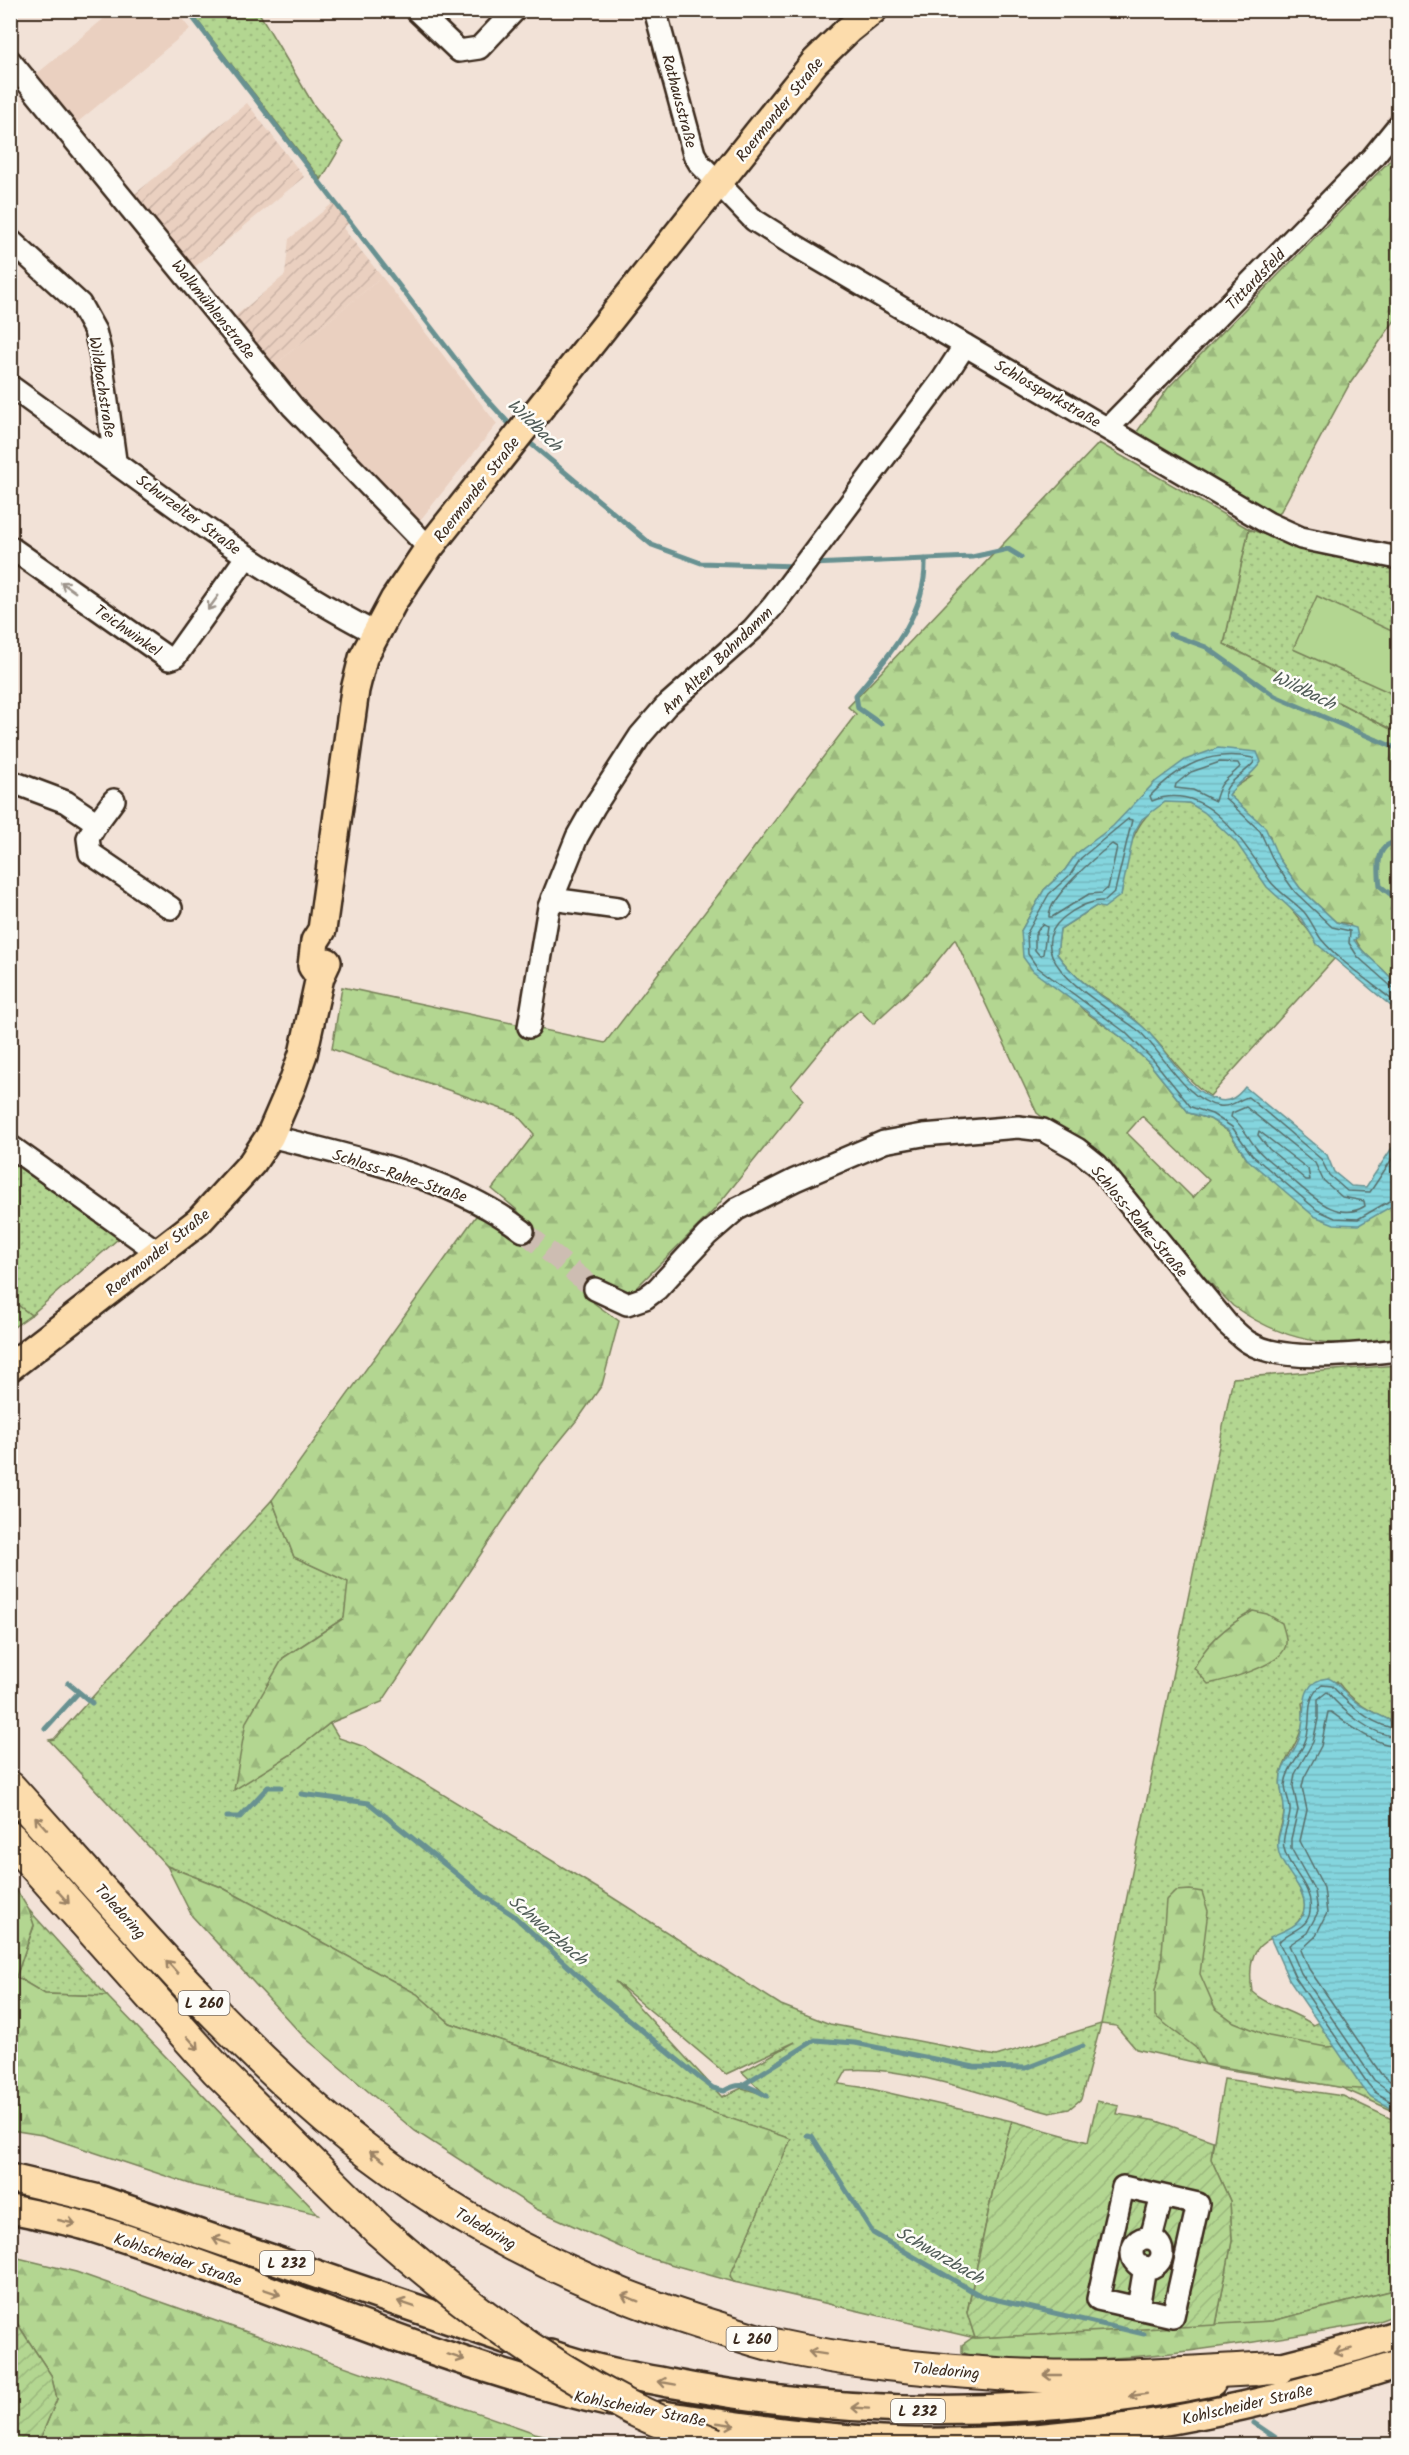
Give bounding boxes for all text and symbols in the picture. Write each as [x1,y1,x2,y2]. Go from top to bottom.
street label: Rathausstraße [654,52,703,151]
street label: Roermonder Straße [730,52,830,168]
street label: Tittardsfeld [1220,243,1293,317]
street label: Walkmühlenstraße [165,255,261,365]
street label: Wildbachstraße [81,335,122,440]
street label: Schlossparkstraße [989,354,1105,435]
water label: Wildbach [500,392,569,461]
street label: Roermonder Straße [428,432,527,548]
street label: Schurzelter Straße [130,469,246,562]
one-way arrow [61,581,77,593]
one-way arrow [206,595,219,611]
street label: Teichwinkel [88,599,166,664]
street label: Am Alten Bahndamm [657,601,780,721]
water label: Wildbach [1267,664,1341,720]
street label: Schloss-Rahe-Straße [329,1143,470,1210]
street label: Schloss-Rahe-Straße [1084,1160,1194,1284]
street label: Roermonder Straße [100,1203,216,1303]
one-way arrow [34,1815,48,1830]
street label: Toledoring [88,1879,152,1945]
water label: Schwarzbach [501,1888,594,1975]
one-way arrow [56,1889,70,1904]
one-way arrow [165,1960,179,1975]
road number: L 260 [178,1991,230,2015]
one-way arrow [186,2035,200,2050]
one-way arrow [369,2149,385,2162]
street label: Toledoring [450,2202,521,2257]
one-way arrow [57,2217,77,2228]
water label: Schwarzbach [890,2219,990,2294]
street label: Kohlscheider Straße [110,2227,245,2294]
one-way arrow [212,2235,231,2246]
road number: L 232 [260,2251,314,2275]
one-way arrow [262,2288,281,2299]
one-way arrow [621,2292,640,2303]
one-way arrow [397,2297,416,2308]
road number: L 260 [726,2327,777,2351]
one-way arrow [1334,2346,1353,2357]
one-way arrow [807,2347,827,2358]
one-way arrow [446,2352,465,2363]
street label: Toledoring [911,2356,981,2387]
one-way arrow [1043,2369,1063,2381]
one-way arrow [657,2377,677,2388]
street label: Kohlscheider Straße [1179,2378,1315,2433]
street label: Kohlscheider Straße [572,2384,708,2434]
one-way arrow [1128,2389,1148,2400]
road number: L 232 [891,2399,945,2423]
one-way arrow [850,2402,870,2413]
one-way arrow [715,2418,735,2429]

